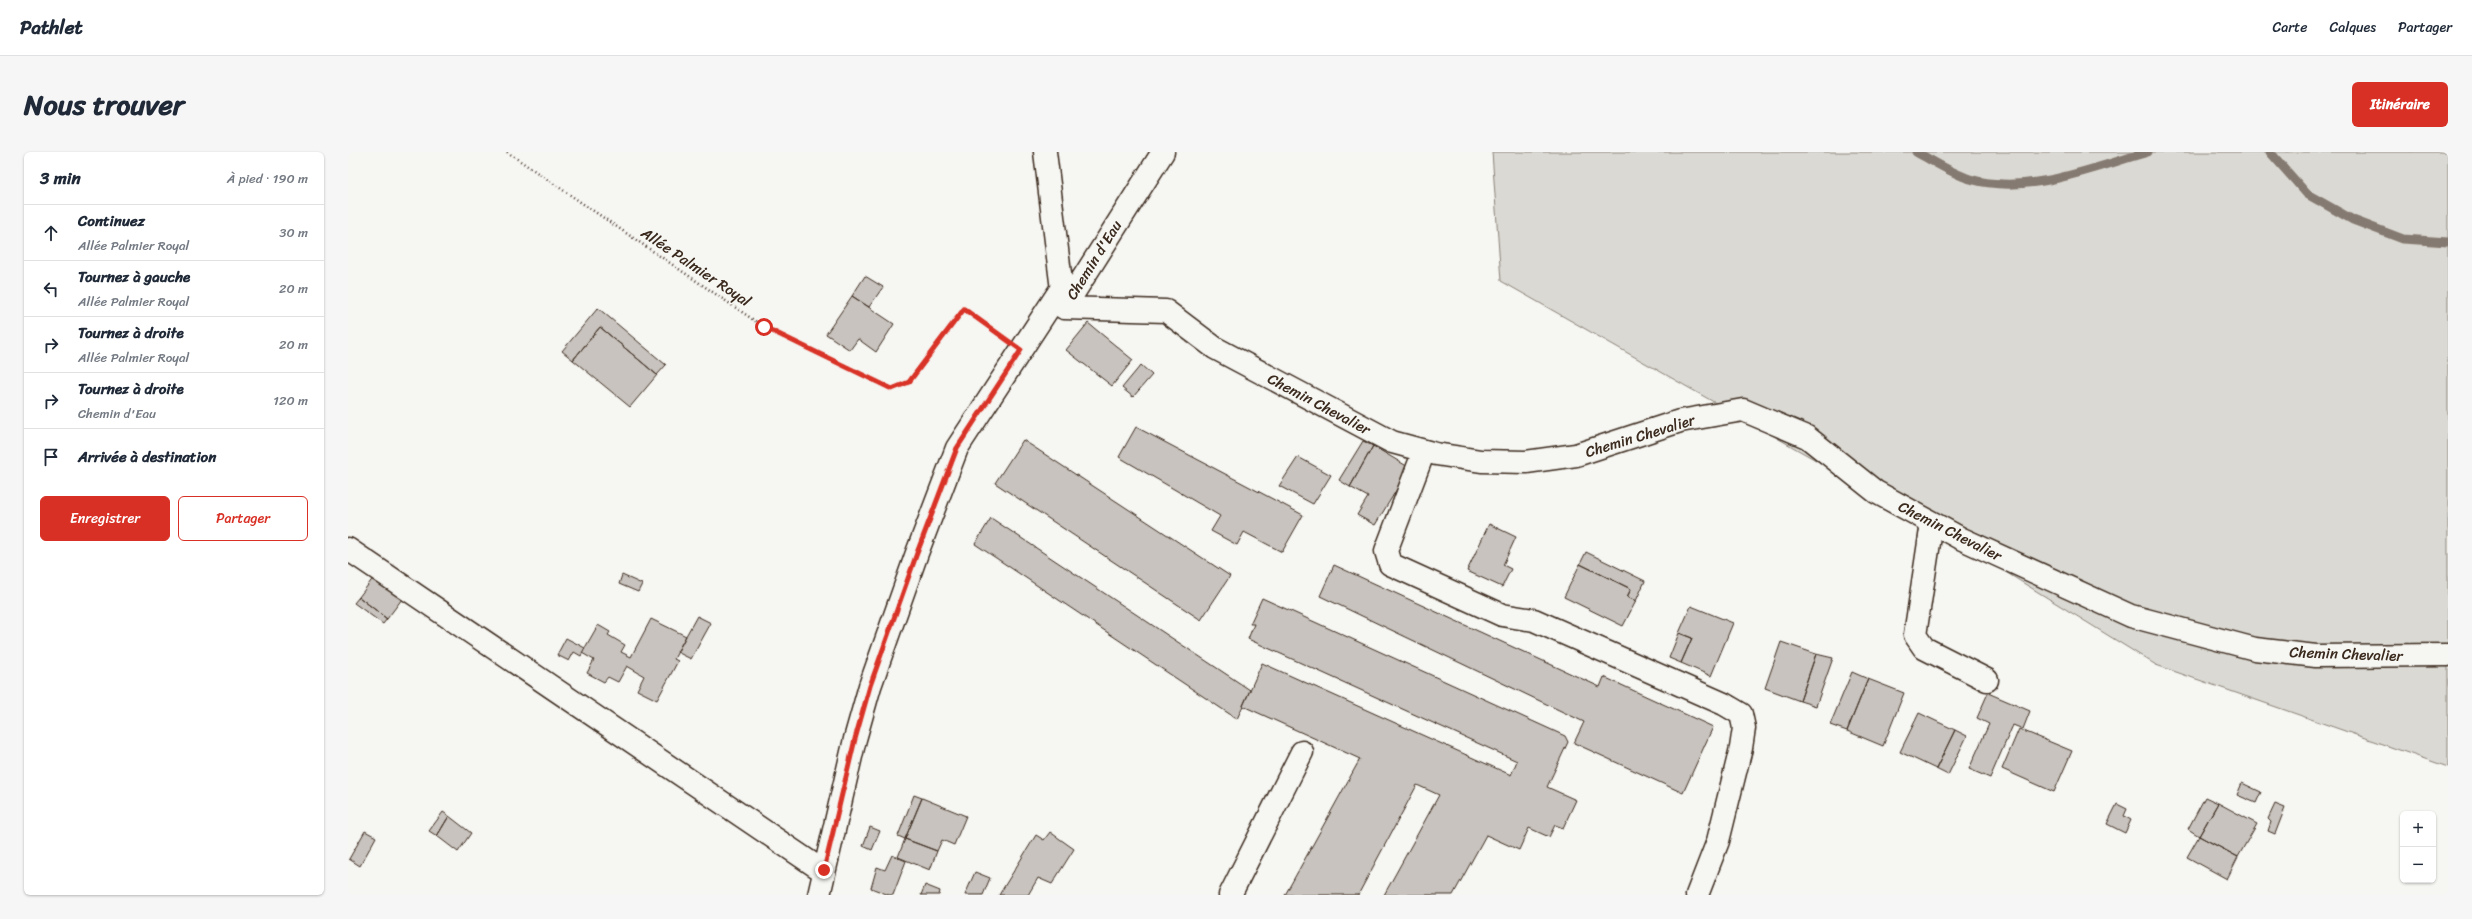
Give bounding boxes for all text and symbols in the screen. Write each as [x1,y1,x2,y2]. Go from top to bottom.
text: Pathlet [20,11,83,44]
text: Carte [2273,15,2307,40]
text: Calques [2329,15,2376,40]
text: Partager [2398,15,2452,40]
text: Nous trouver [24,80,184,129]
button: Itinéraire [2352,82,2448,127]
text: 3 min [40,163,81,193]
text: À pied · 190 m [227,167,308,190]
text: Continuez [78,208,145,234]
street label: Chemin d'Eau [1059,215,1129,305]
street label: Allée Palmier Royal [635,220,757,314]
text: 30 m [279,221,308,244]
icon: ahead [40,222,62,244]
text: Allée Palmier Royal [78,234,189,257]
text: Tournez à gauche [78,264,190,290]
text: 20 m [279,277,308,300]
icon: left [40,278,62,300]
text: Allée Palmier Royal [78,290,189,313]
route start [755,318,773,336]
text: Tournez à droite [78,320,184,346]
text: 20 m [279,333,308,356]
icon: right [40,334,62,356]
text: Allée Palmier Royal [78,346,189,369]
street label: Chemin Chevalier [1263,366,1376,442]
text: Tournez à droite [78,376,184,402]
text: 120 m [273,389,308,412]
icon: right [40,390,62,412]
text: Chemin d'Eau [78,402,156,425]
street label: Chemin Chevalier [1582,407,1699,465]
text: Arrivée à destination [78,444,216,470]
icon: arrive [40,446,62,468]
street label: Chemin Chevalier [1894,494,2007,569]
button: Enregistrer [40,496,170,541]
button: Partager [178,496,308,541]
street label: Chemin Chevalier [2289,639,2404,669]
map controls [2400,811,2436,883]
button: + [2400,811,2436,847]
button: − [2400,847,2436,883]
route end [815,861,833,879]

